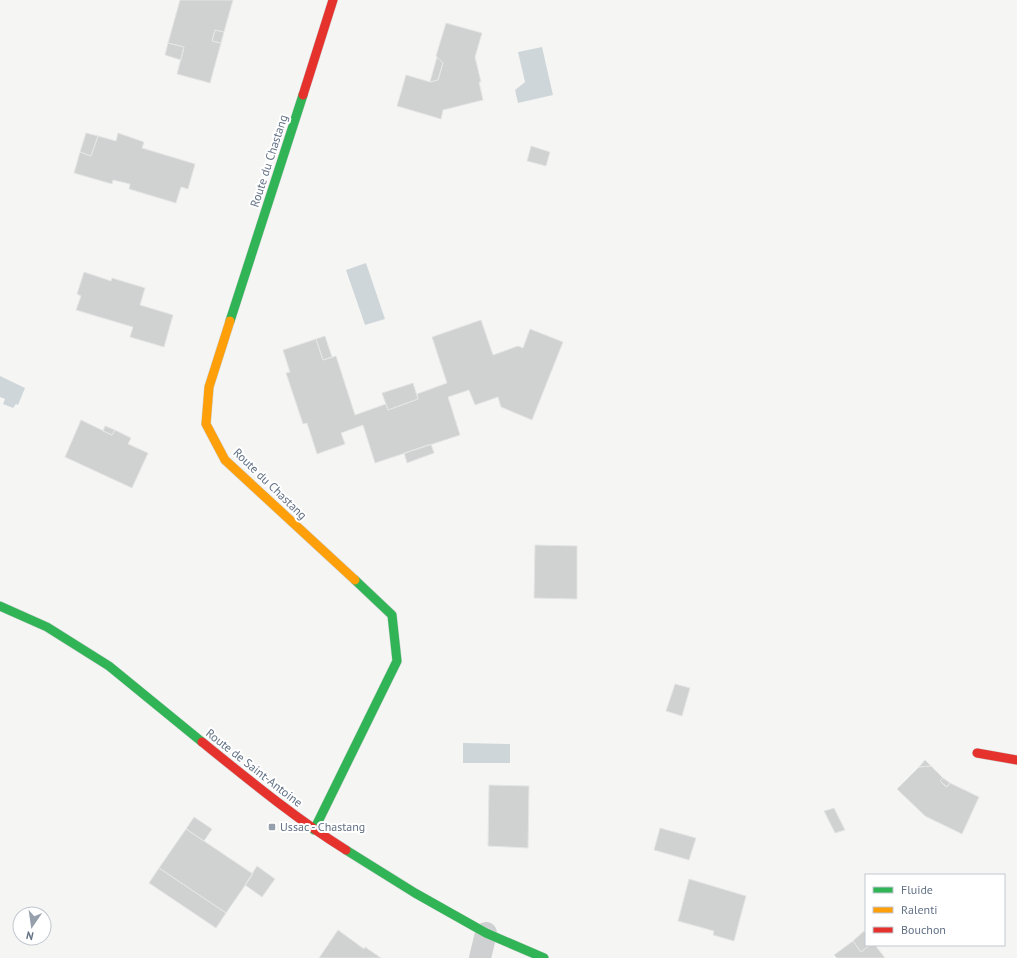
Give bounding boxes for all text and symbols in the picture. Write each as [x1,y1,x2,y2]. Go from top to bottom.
street label: Route du Chastang [247,113,291,209]
street label: Route du Chastang [231,445,310,522]
street label: Route de Saint-Antoine [203,725,306,810]
place label: Ussac - Chastang [280,819,365,834]
marker: Ussac - Chastang [267,822,277,832]
legend [865,874,1005,946]
text: Fluide [901,882,933,897]
text: Ralenti [901,902,937,917]
north arrow [12,906,52,946]
text: Bouchon [901,922,946,937]
text: N [25,928,35,943]

